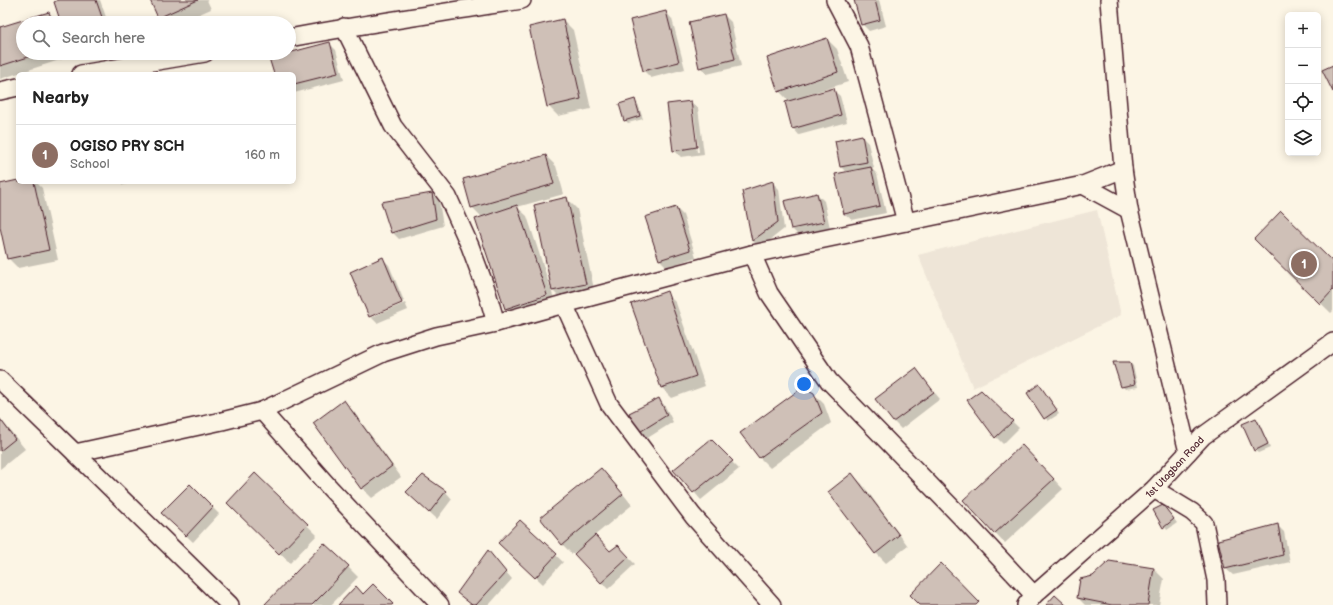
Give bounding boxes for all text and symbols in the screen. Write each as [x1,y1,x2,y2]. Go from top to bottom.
map controls [1285,12,1321,156]
button: + [1285,12,1321,48]
search box [16,16,296,60]
icon: search [30,27,52,49]
text: Search here [62,29,145,48]
button: − [1285,48,1321,84]
button: locate [1285,84,1321,120]
text: Nearby [32,88,89,108]
button: layers [1285,120,1321,156]
text: OGISO PRY SCH [70,137,185,156]
text: 1 [42,147,48,163]
text: 160 m [245,147,280,163]
text: School [70,156,110,172]
pin: 1 [1291,249,1317,279]
your location [794,374,814,394]
street label: 1st Utagban Road [1143,434,1207,501]

